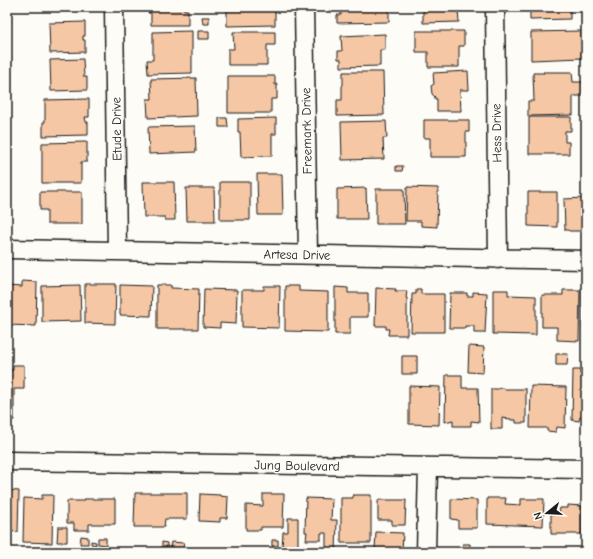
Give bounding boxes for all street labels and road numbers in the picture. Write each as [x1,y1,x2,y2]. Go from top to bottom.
street label: Freemark Drive [298,87,315,174]
street label: Etude Drive [108,96,125,161]
street label: Hess Drive [488,103,505,163]
street label: Artesa Drive [263,246,331,263]
street label: Jung Boulevard [254,457,340,474]

